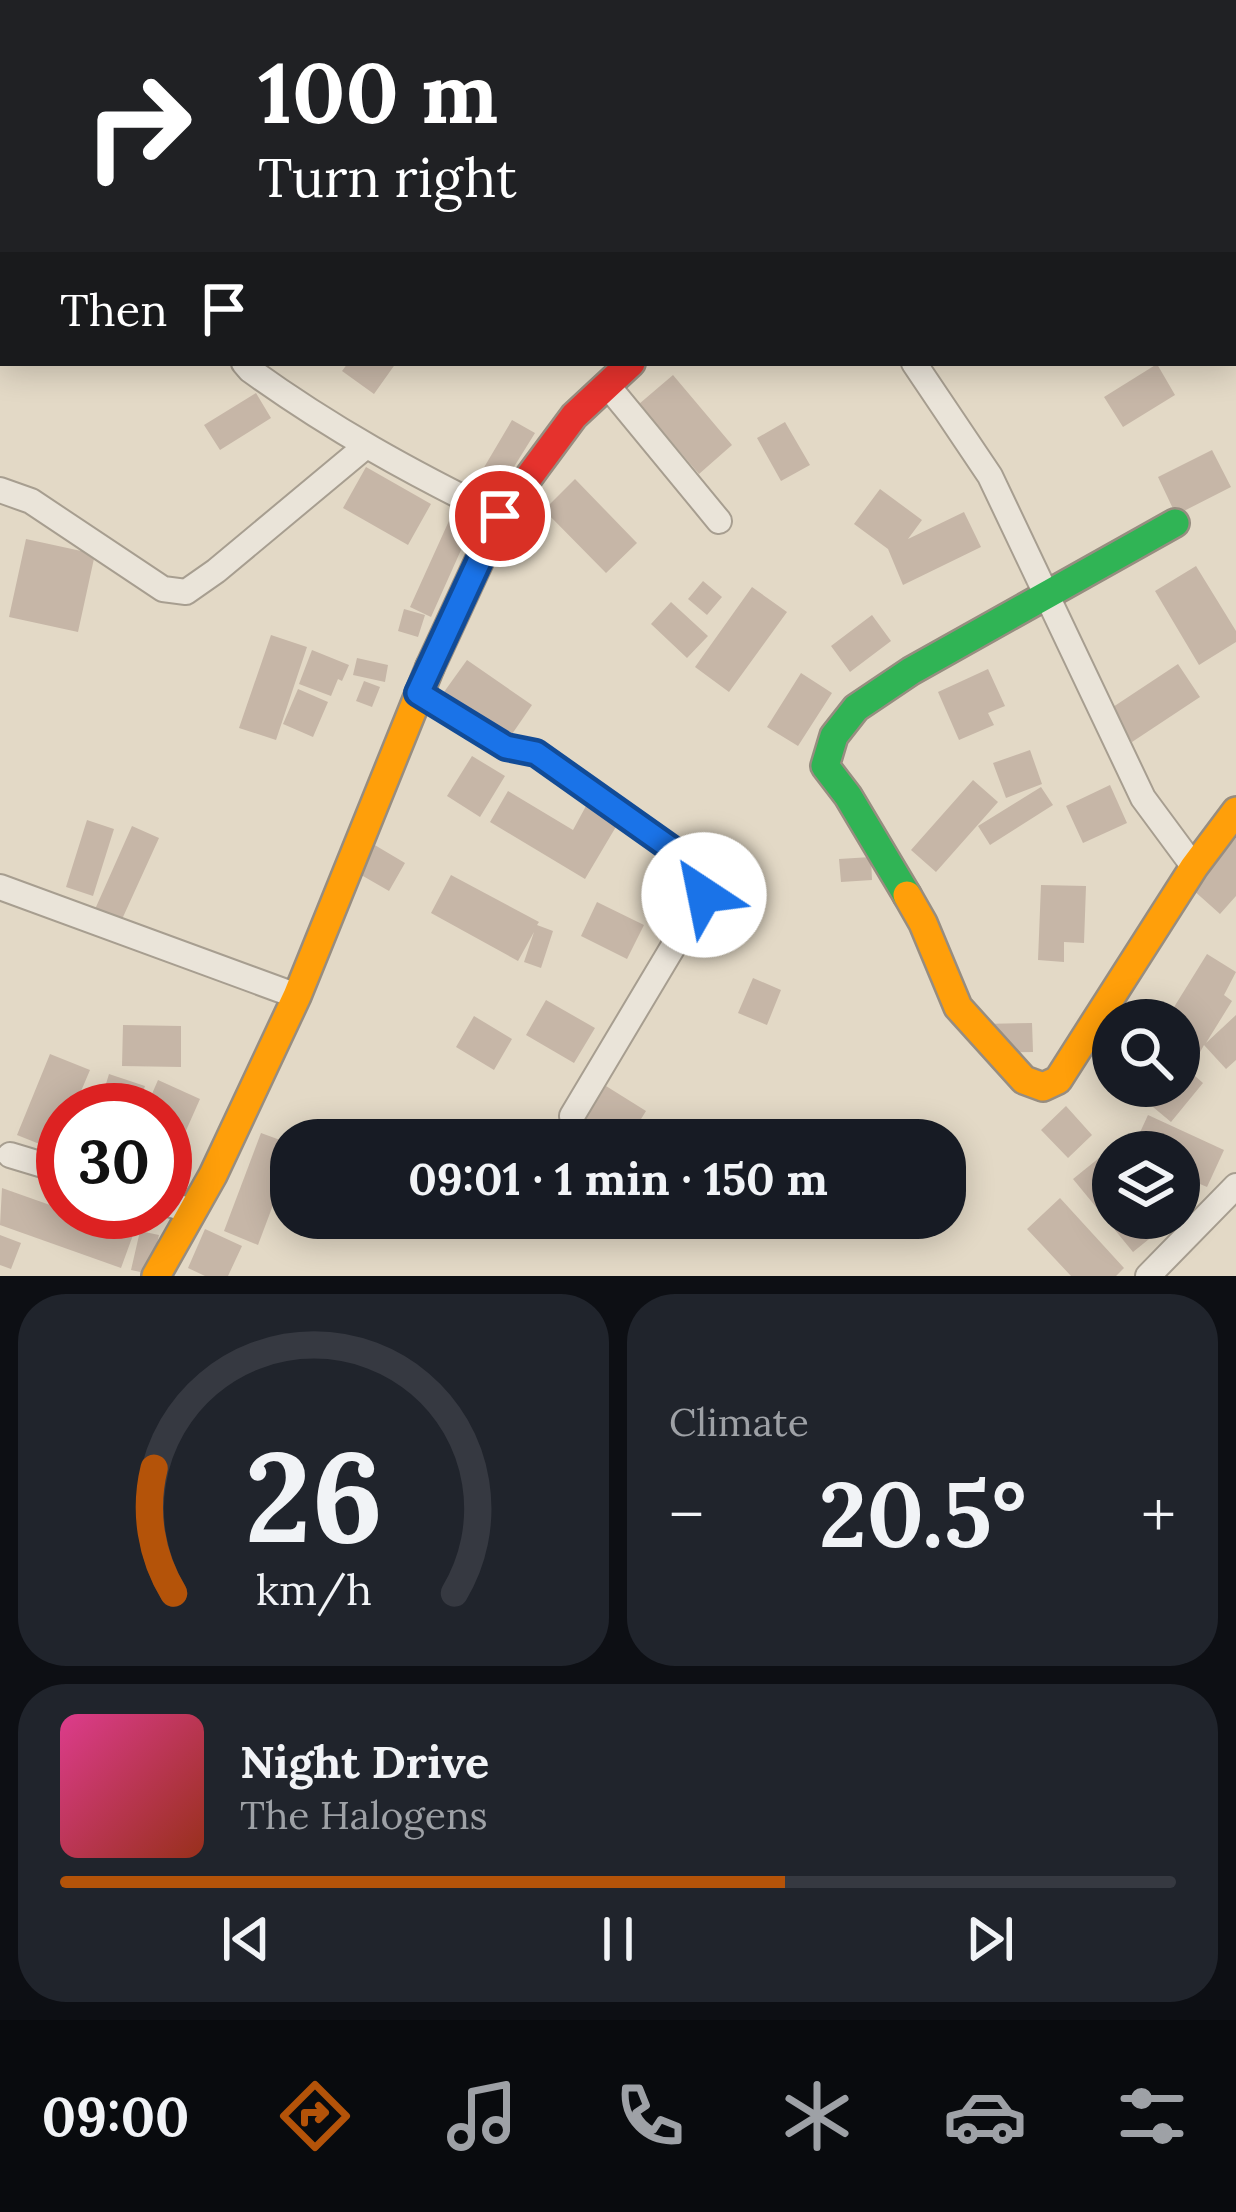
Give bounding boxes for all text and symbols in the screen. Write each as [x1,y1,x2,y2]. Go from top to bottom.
text: 100 m [258,38,498,146]
icon: right [60,48,216,204]
text: Turn right [258,143,517,212]
icon: arrive [191,276,257,342]
text: Then [60,281,167,338]
pin [449,465,551,567]
icon: arrive [467,483,533,549]
position arrow [641,832,767,958]
map controls [1092,999,1200,1239]
button: search [1092,999,1200,1107]
speed limit sign: 30 [36,1083,192,1239]
button: layers [1092,1131,1200,1239]
text: 09:01 · 1 min · 150 m [408,1150,828,1207]
text: Climate [669,1397,809,1447]
text: 26 [244,1416,383,1576]
text: 20.5° [819,1456,1026,1572]
text: − [669,1472,704,1556]
text: + [1141,1472,1176,1556]
text: km/h [256,1562,371,1617]
text: Night Drive [240,1733,489,1790]
text: The Halogens [240,1790,488,1840]
icon: previous [213,1906,279,1972]
icon: pause [585,1906,651,1972]
icon: next [957,1906,1023,1972]
icon: directions [273,2074,357,2158]
icon: music [440,2074,524,2158]
icon: phone [608,2074,692,2158]
icon: climate [775,2074,859,2158]
icon: car [943,2074,1027,2158]
icon: filters [1110,2074,1194,2158]
text: 09:00 [42,2082,189,2151]

